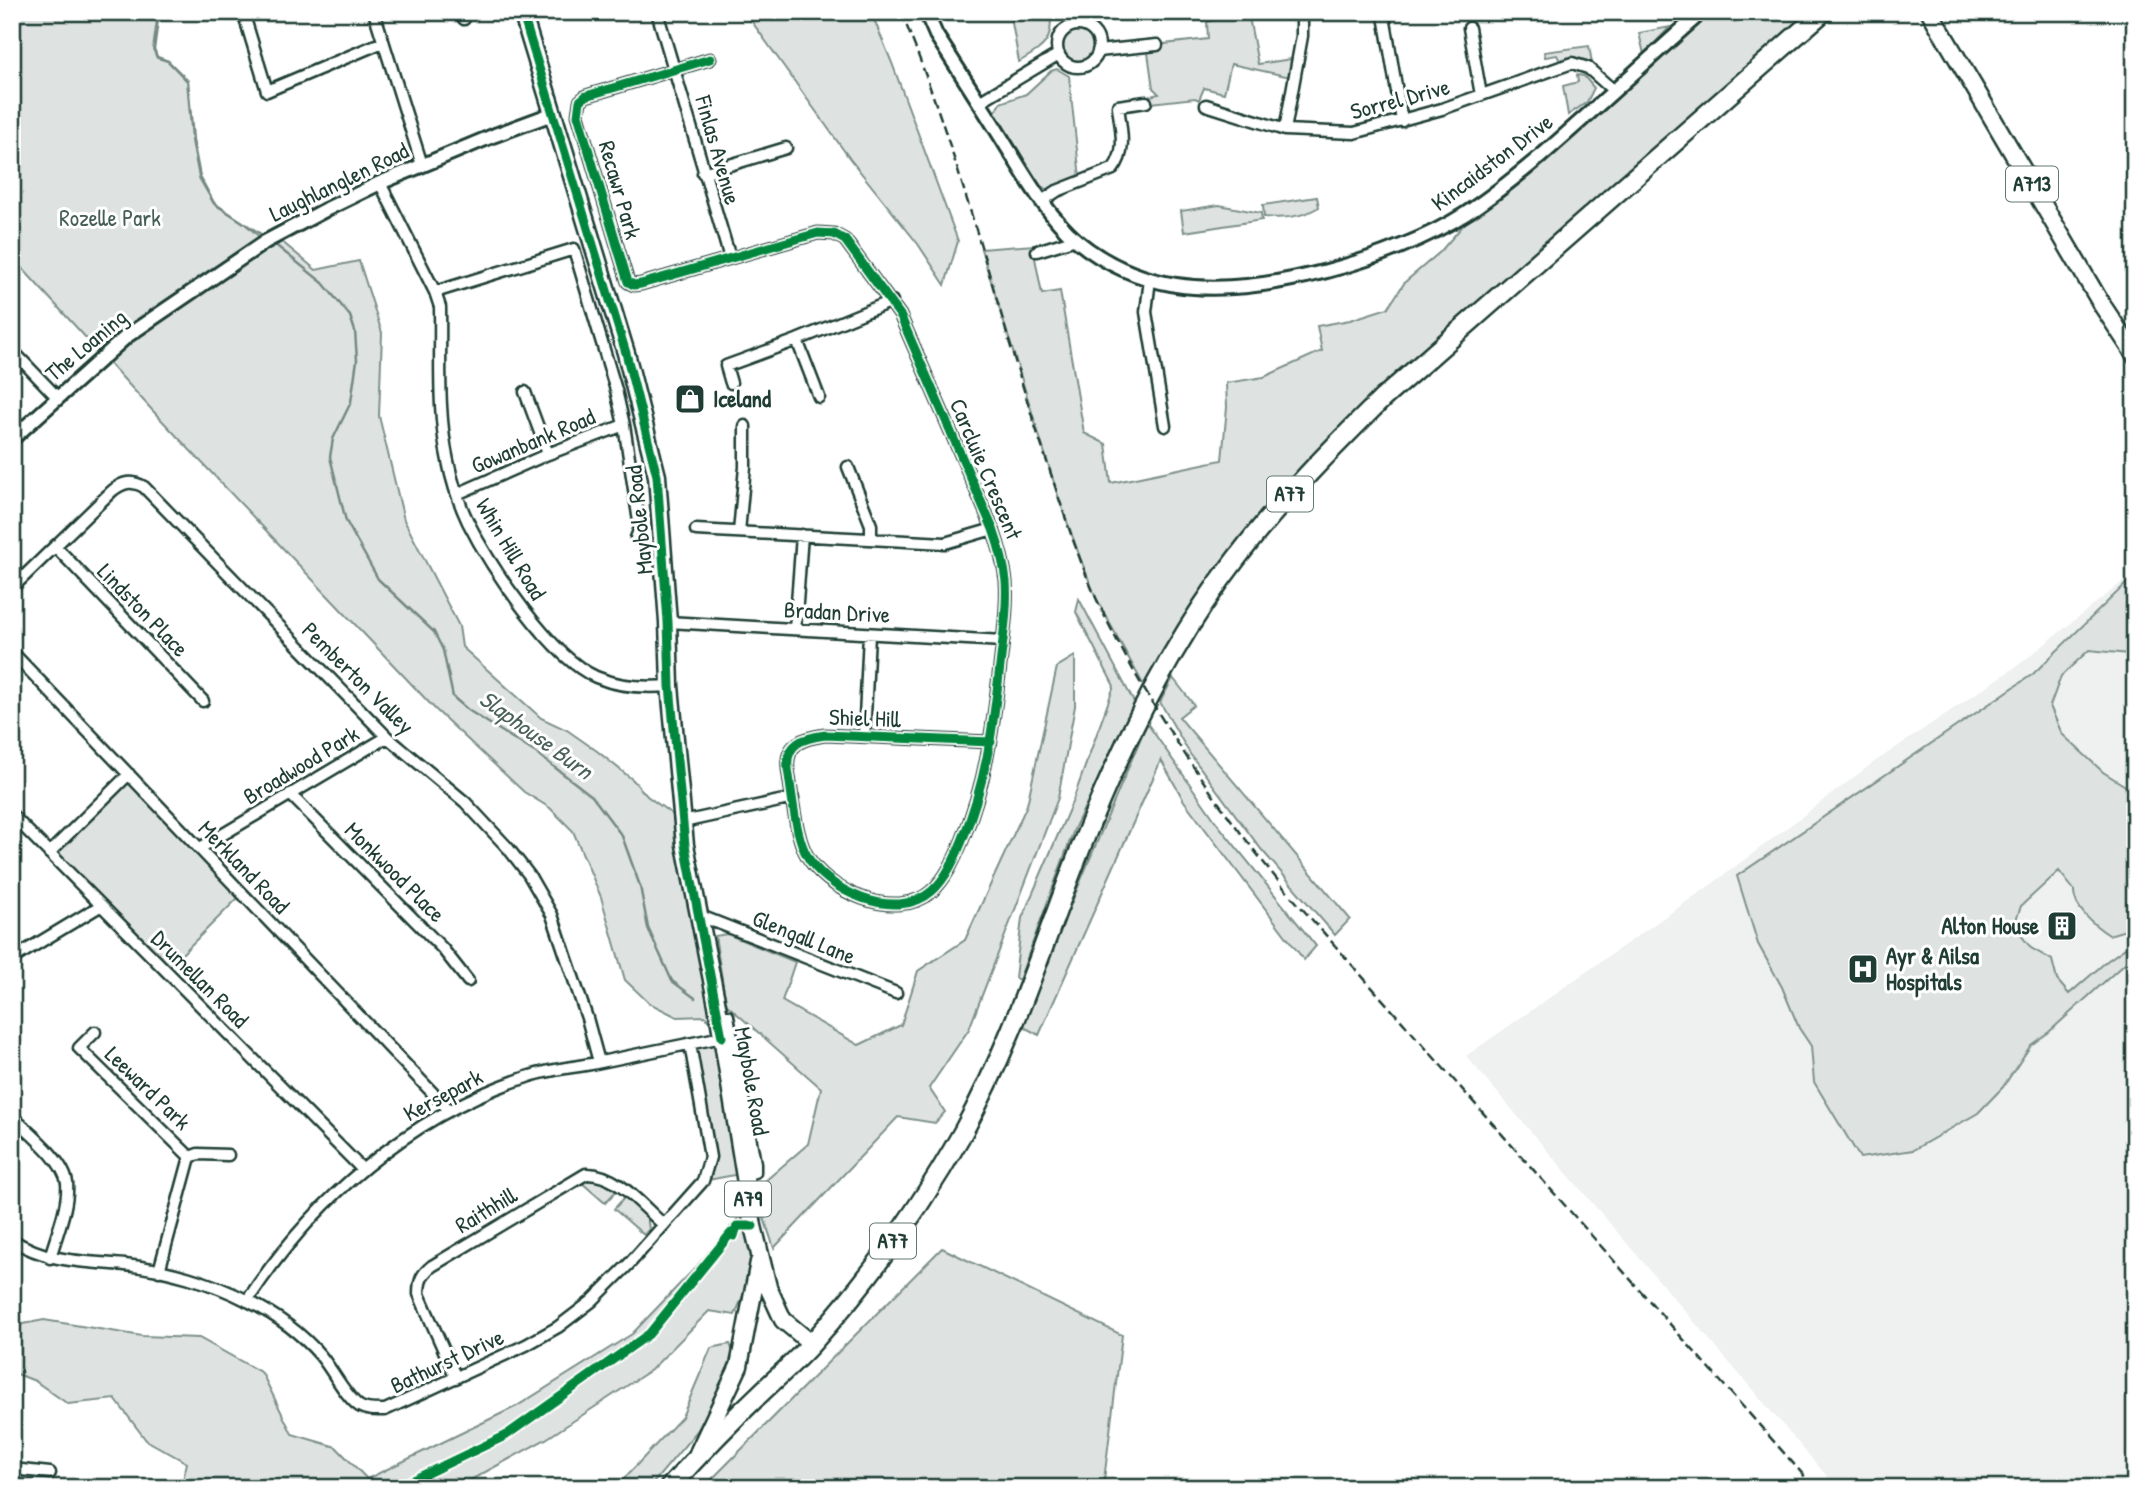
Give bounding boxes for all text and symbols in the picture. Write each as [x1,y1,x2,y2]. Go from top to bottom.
street label: Sorrel Drive [1347,70,1453,127]
street label: Finlas Avenue [688,91,749,208]
street label: Kincaidston Drive [1425,106,1559,218]
street label: Laughlanglen Road [264,134,413,229]
street label: Recawr Park [592,137,649,243]
road number: A713 [2006,166,2058,202]
park label: Rozelle Park [59,202,161,233]
street label: The Loaning [38,301,133,388]
shop icon: Iceland [673,382,707,416]
place label: Iceland [713,383,771,414]
street label: Carcluie Crescent [943,394,1030,545]
street label: Gowanbank Road [466,401,600,481]
street label: Maybole Road [617,464,660,576]
road number: A77 [1267,476,1313,512]
street label: Whin Hill Road [469,492,554,605]
street label: Lindston Place [91,556,196,663]
street label: Bradan Drive [783,593,891,630]
street label: Pemberton Valley [295,615,421,741]
water label: Slaphouse Burn [473,682,601,788]
street label: Shiel Hill [829,701,903,734]
street label: Broadwood Park [237,718,365,811]
street label: Merkland Road [192,813,297,920]
street label: Monkwood Place [338,815,452,929]
street label: Glengall Lane [748,902,860,971]
building icon: Alton House [2045,909,2079,943]
place label: Alton House [1942,910,2040,941]
street label: Drumellan Road [145,923,256,1034]
place label: Ayr & Ailsa Hospitals [1886,940,1979,998]
hospital icon: Ayr & Ailsa Hospitals [1846,952,1880,986]
street label: Maybole Road [728,1024,777,1138]
street label: Leeward Park [99,1039,198,1137]
street label: Kersepark [398,1061,488,1128]
street label: Raithhill [449,1178,523,1240]
road number: A79 [725,1182,771,1216]
road number: A77 [870,1224,916,1258]
street label: Bathurst Drive [385,1321,508,1400]

